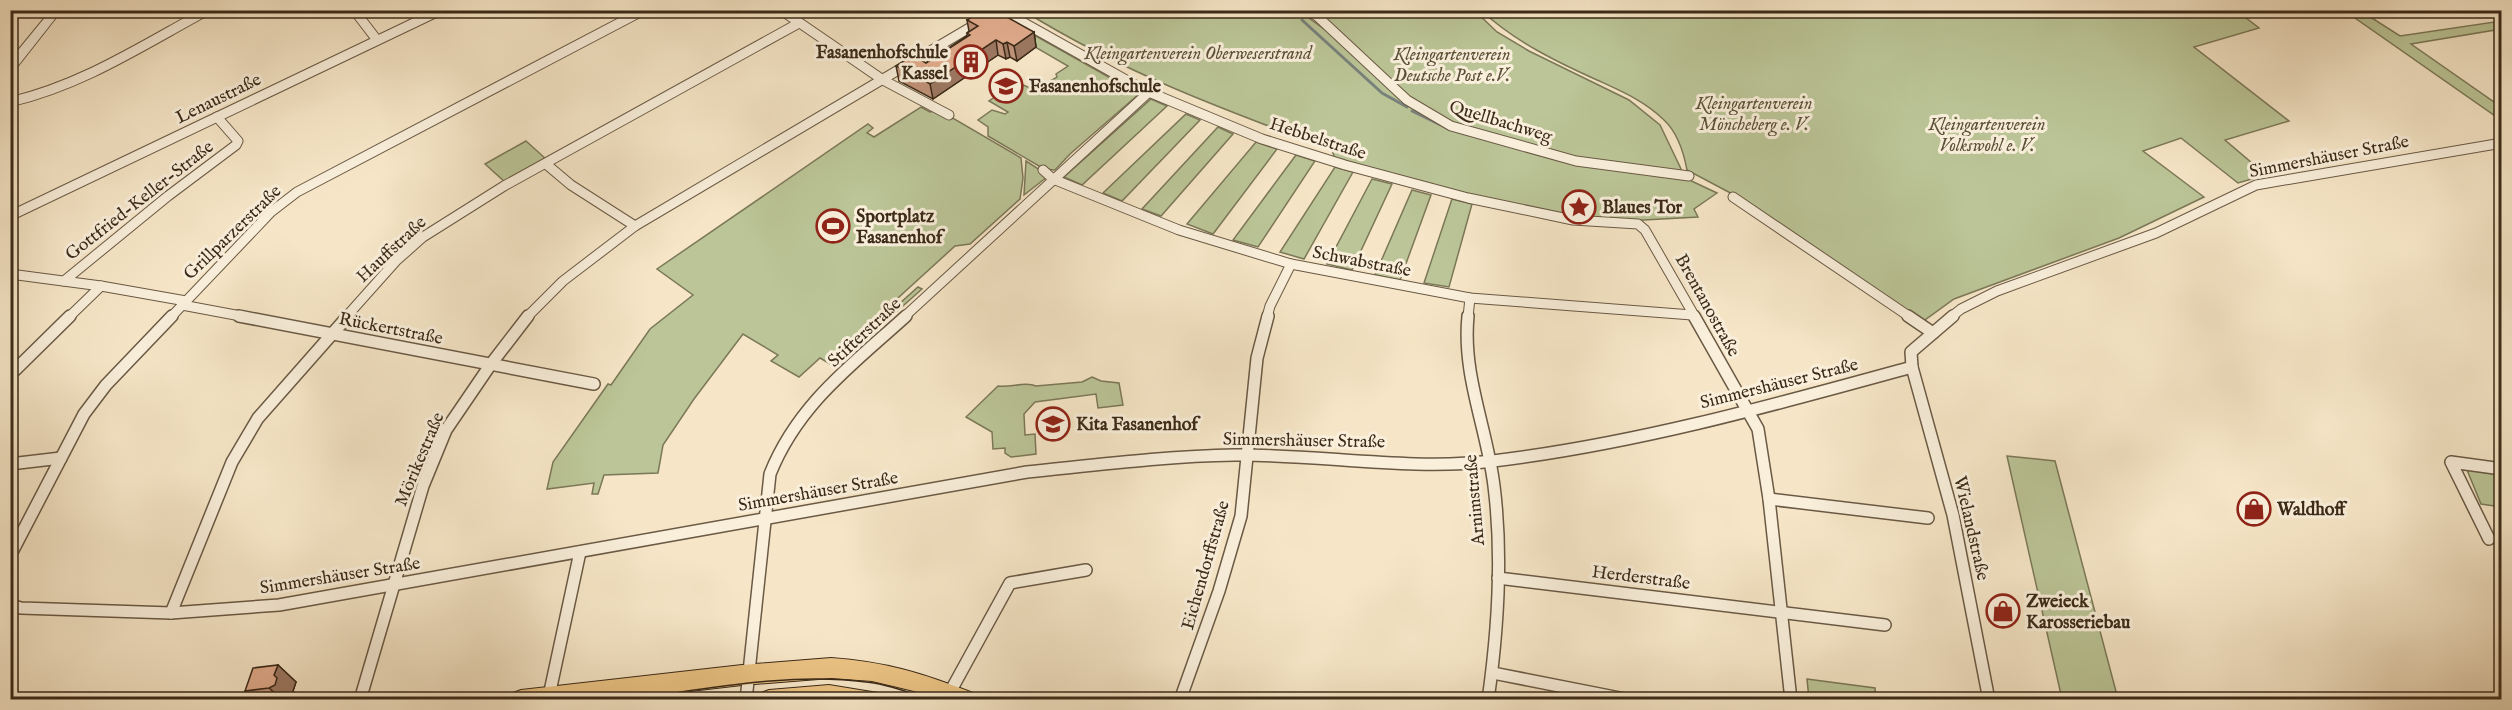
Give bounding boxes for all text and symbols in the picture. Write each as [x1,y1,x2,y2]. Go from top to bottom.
place label: Fasanenhofschule Kassel [816,42,949,86]
park label: Kleingartenverein Oberweserstrand [1083,43,1313,66]
building icon: Fasanenhofschule Kassel [953,44,989,80]
park label: Kleingartenverein Deutsche Post e.V. [1393,44,1511,88]
school or university icon: Fasanenhofschule [988,68,1024,104]
street label: Lenaustraße [172,69,265,130]
place label: Fasanenhofschule [1029,76,1162,99]
park label: Kleingartenverein Möncheberg e. V. [1695,93,1812,137]
street label: Quellbachweg [1446,96,1555,149]
street label: Hebbelstraße [1266,113,1369,166]
park label: Kleingartenverein Volkswohl e. V. [1928,114,2045,158]
street label: Simmershäuser Straße [2248,131,2411,184]
street label: Gottfried-Keller-Straße [61,136,219,266]
street label: Grillparzerstraße [179,181,287,286]
place icon: Blaues Tor [1561,189,1597,225]
place label: Blaues Tor [1602,197,1683,220]
place label: Sportplatz Fasanenhof [856,206,946,250]
sports icon: Sportplatz Fasanenhof [815,208,851,244]
street label: Hauffstraße [352,212,432,288]
street label: Schwabstraße [1310,242,1413,283]
street label: Brentanostraße [1669,250,1744,361]
street label: Stifterstraße [823,293,907,373]
street label: Rückertstraße [337,308,445,351]
street label: Simmershäuser Straße [1698,354,1861,415]
school or university icon: Kita Fasanenhof [1035,406,1071,442]
street label: Mörikestraße [390,409,451,510]
place label: Kita Fasanenhof [1076,414,1201,437]
street label: Simmershäuser Straße [1223,429,1385,454]
street label: Arnimstraße [1460,453,1491,547]
street label: Simmershäuser Straße [736,467,900,518]
street label: Wielandstraße [1947,474,1994,583]
shop icon: Waldhoff [2236,491,2272,527]
street label: Eichendorffstraße [1177,498,1236,633]
place label: Waldhoff [2276,499,2347,522]
street label: Simmershäuser Straße [258,552,422,601]
street label: Herderstraße [1590,561,1691,596]
place label: Zweieck Karosseriebau [2026,591,2131,635]
shop icon: Zweieck Karosseriebau [1985,593,2021,629]

